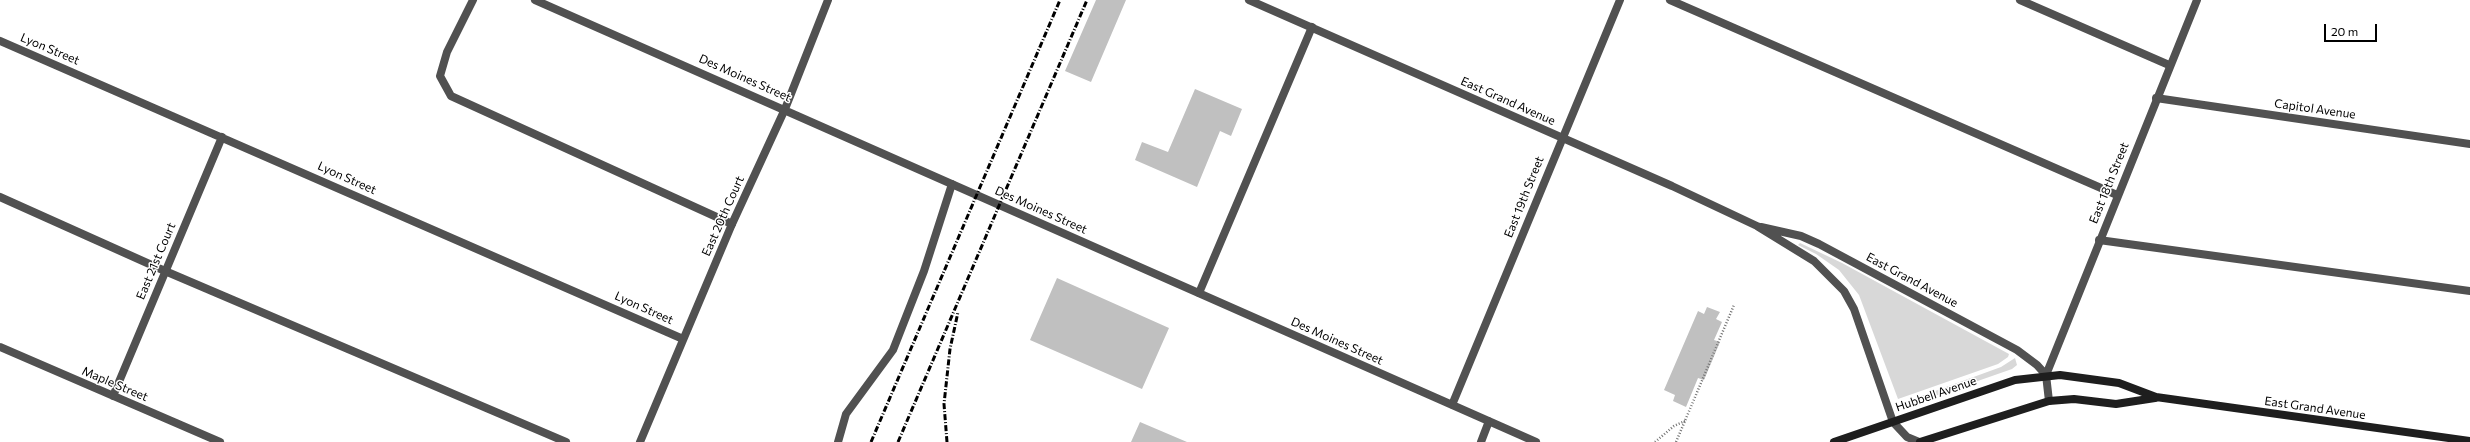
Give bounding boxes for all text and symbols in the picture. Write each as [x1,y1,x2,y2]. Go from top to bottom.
scale bar [2326,16,2379,42]
text: 20 m [2331,24,2358,38]
street label: Lyon Street [18,30,82,68]
street label: Des Moines Street [697,51,793,105]
street label: East Grand Avenue [1459,74,1557,128]
street label: Capitol Avenue [2273,96,2357,122]
street label: East 18th Street [2086,140,2132,226]
street label: East 19th Street [1501,154,1547,240]
street label: Lyon Street [315,159,379,197]
street label: East 20th Court [699,174,747,258]
street label: Des Moines Street [993,183,1089,237]
street label: East 21st Court [133,220,179,302]
street label: East Grand Avenue [1864,250,1960,310]
street label: Lyon Street [612,289,676,327]
street label: Des Moines Street [1289,314,1385,368]
street label: Maple Street [80,364,150,404]
street label: Hubbell Avenue [1894,373,1978,415]
street label: East Grand Avenue [2264,394,2366,422]

